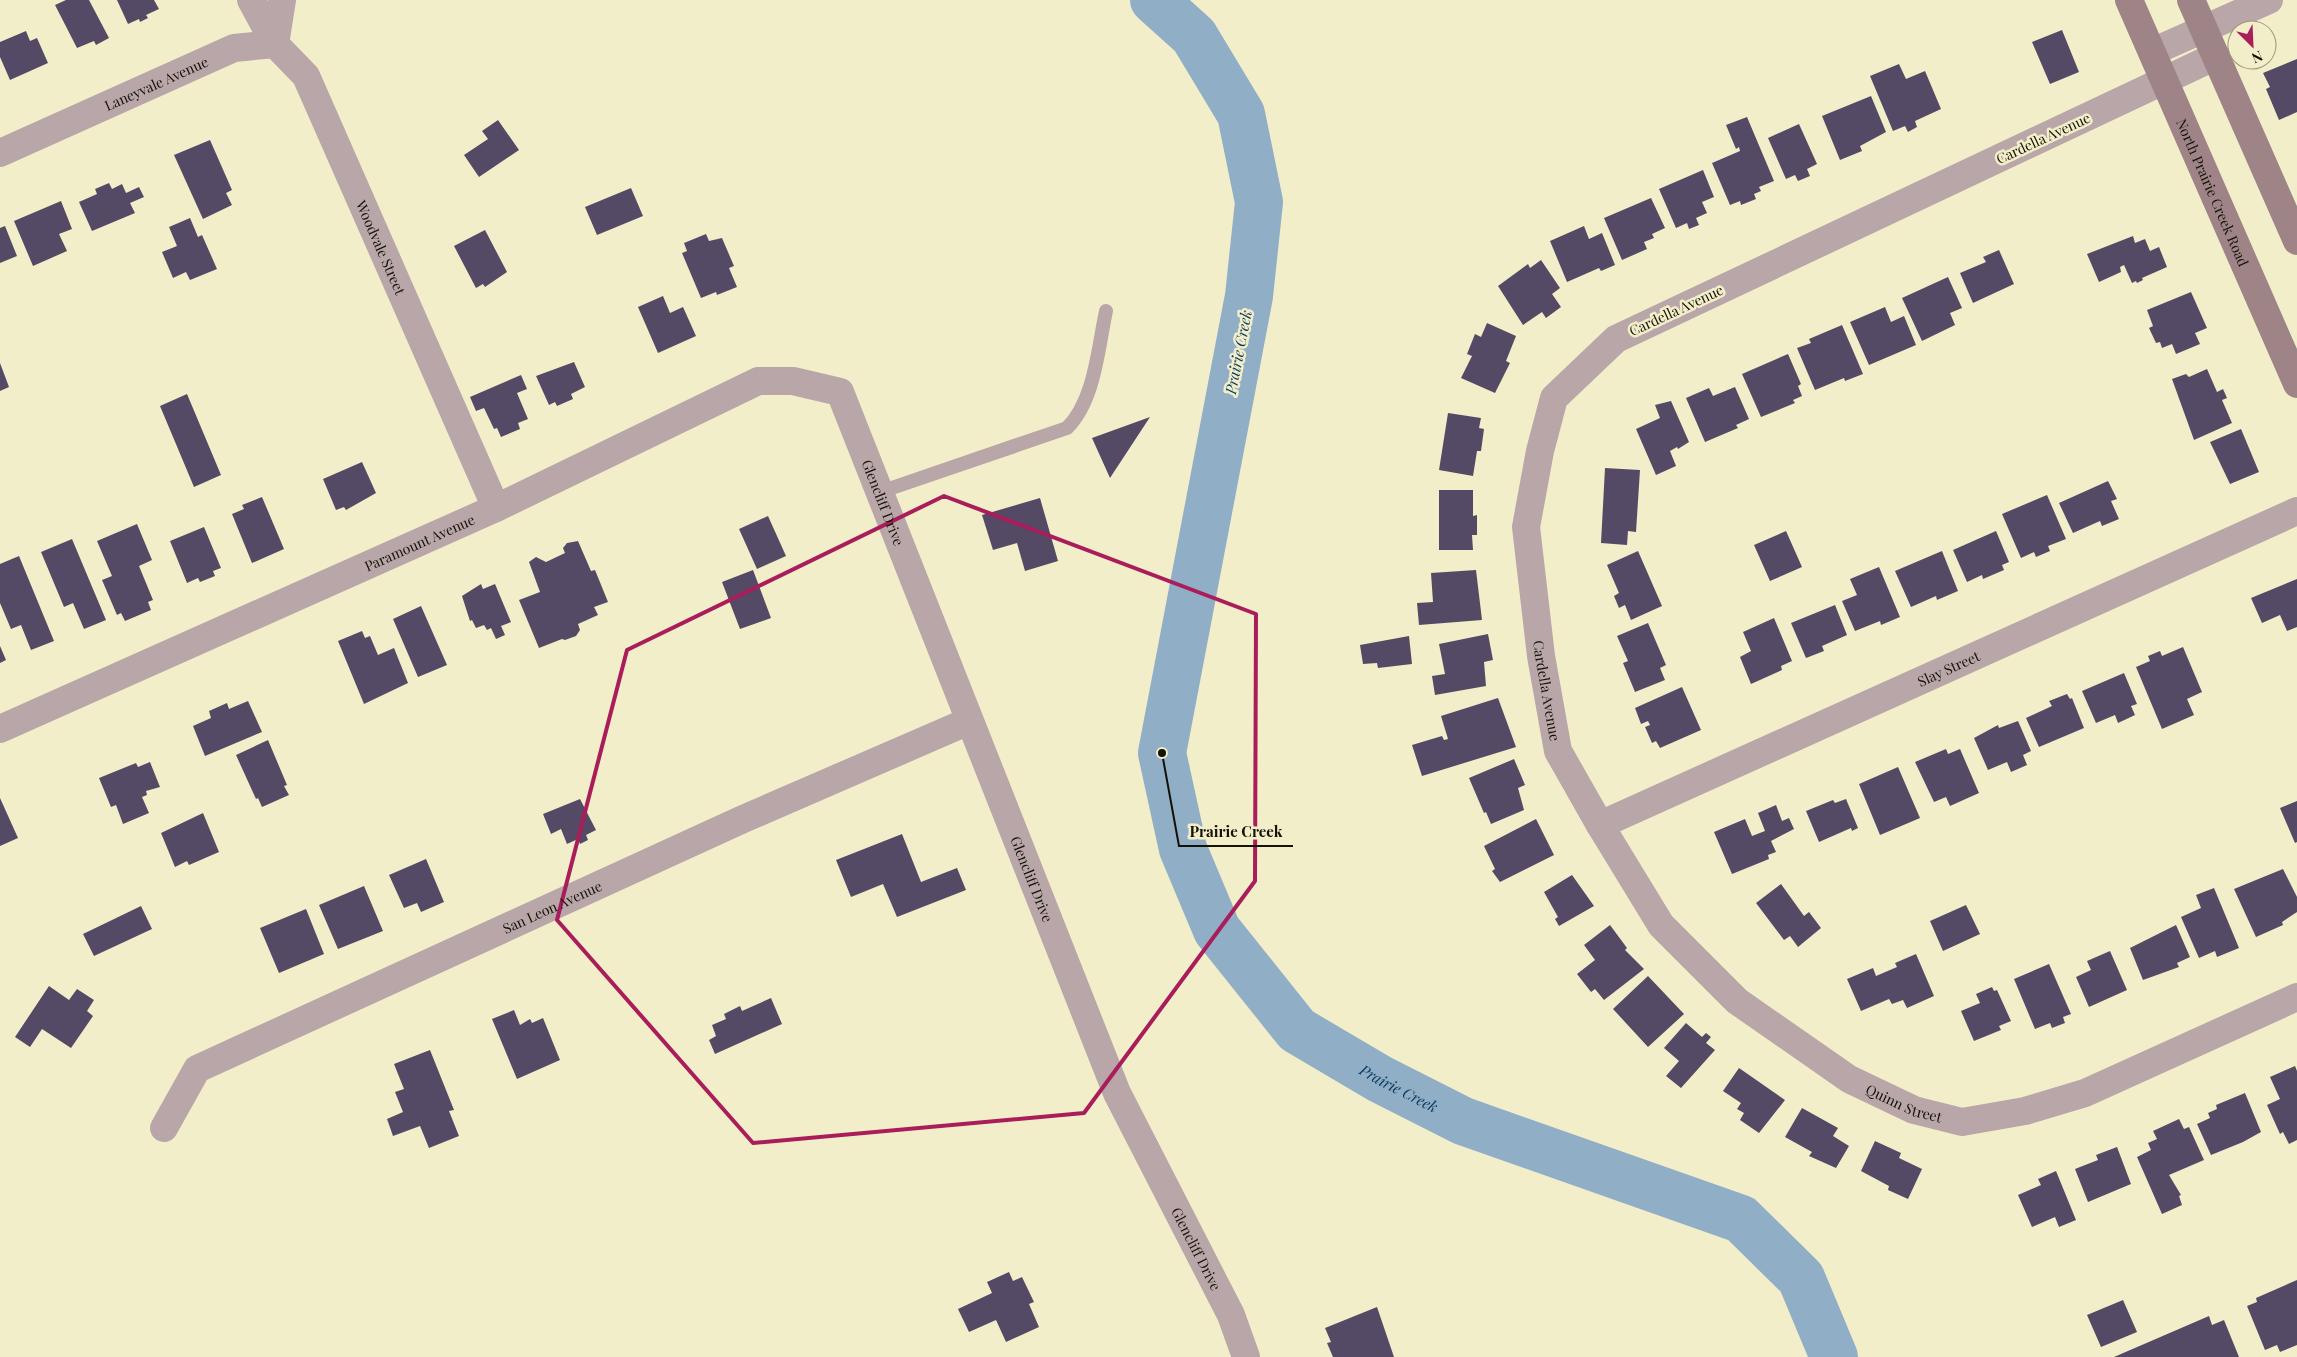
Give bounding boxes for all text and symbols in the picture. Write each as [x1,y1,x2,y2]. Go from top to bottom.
north arrow [2227,20,2277,70]
text: N [2249,47,2266,68]
street label: Laneyvale Avenue [101,51,211,115]
street label: Cardella Avenue [1993,108,2093,168]
street label: North Prairie Creek Road [2173,116,2254,269]
street label: Woodvale Street [352,196,411,299]
street label: Cardella Avenue [1626,280,1726,340]
water label: Prairie Creek [1220,308,1256,397]
street label: Glencliff Drive [858,456,909,548]
street label: Paramount Avenue [361,509,477,575]
street label: Cardella Avenue [1530,639,1566,742]
street label: Slay Street [1914,645,1983,690]
callout: Prairie Creek [1179,816,1293,846]
text: Prairie Creek [1189,821,1283,841]
street label: Glencliff Drive [1007,833,1058,925]
street label: San Leon Avenue [499,876,605,937]
water label: Prairie Creek [1355,1059,1442,1117]
street label: Quinn Street [1863,1079,1945,1126]
street label: Glencliff Drive [1168,1204,1226,1293]

